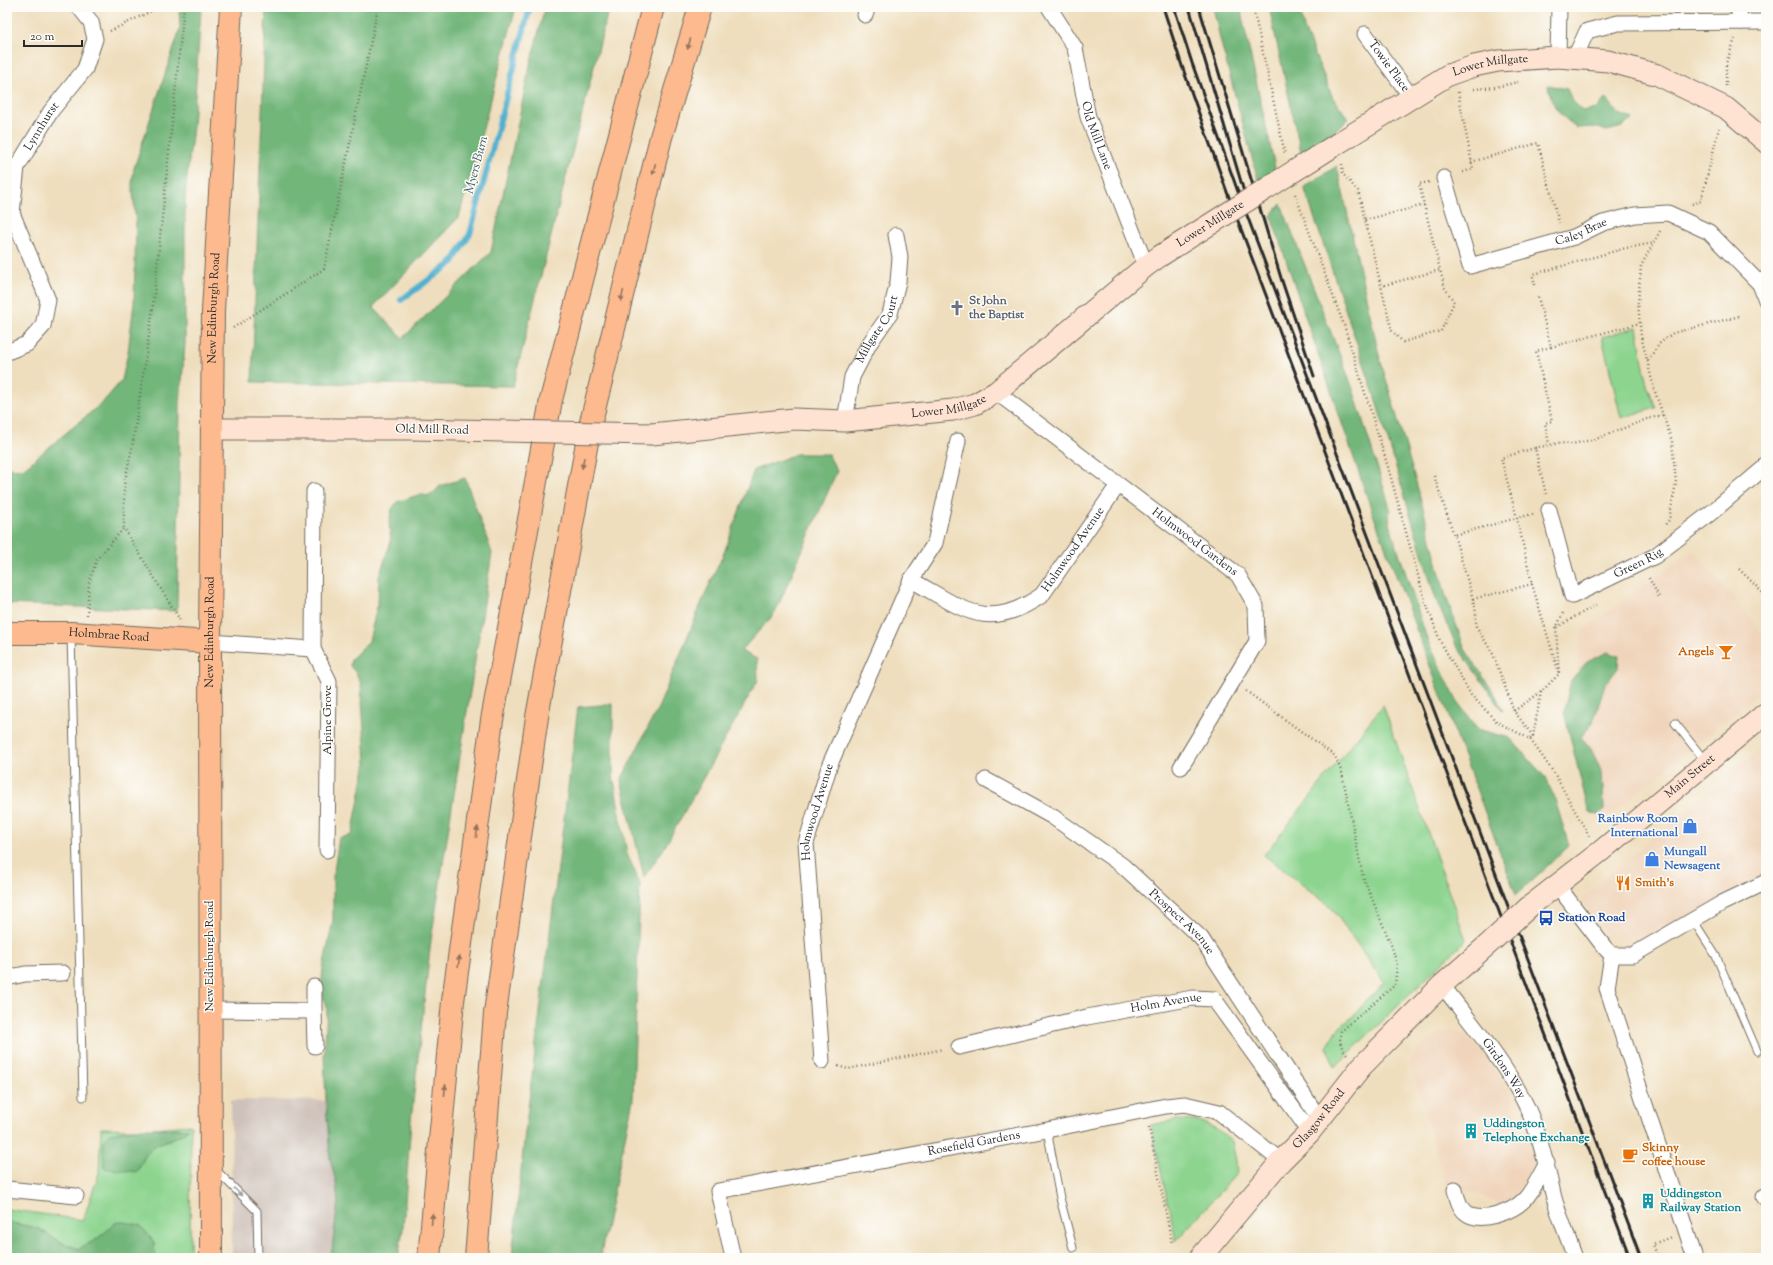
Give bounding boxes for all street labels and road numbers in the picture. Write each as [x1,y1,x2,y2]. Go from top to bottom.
street label: Towie Place [1363,36,1414,96]
street label: Lower Millgate [1450,50,1529,82]
street label: Lynnhurst [20,98,64,154]
street label: Old Mill Lane [1076,100,1117,173]
street label: Lower Millgate [1173,196,1248,252]
street label: Caley Brae [1553,213,1609,251]
street label: New Edinburgh Road [204,252,225,364]
street label: Millgate Court [852,294,903,367]
street label: Lower Millgate [911,390,990,423]
street label: Old Mill Road [395,420,469,440]
street label: Holmwood Avenue [1037,503,1109,596]
street label: Holmwood Gardens [1148,504,1242,581]
street label: Green Rig [1611,544,1667,584]
street label: New Edinburgh Road [201,576,220,688]
street label: Holmbrae Road [68,624,150,647]
street label: Alpine Grove [319,684,337,755]
street label: Main Street [1661,750,1719,803]
street label: Holmwood Avenue [797,761,839,861]
street label: Prospect Avenue [1145,885,1219,959]
street label: New Edinburgh Road [201,900,219,1012]
street label: Holm Avenue [1129,989,1203,1018]
street label: Girdons Way [1477,1035,1530,1102]
street label: Glasgow Road [1289,1085,1350,1153]
street label: Rosefield Gardens [926,1126,1022,1161]

